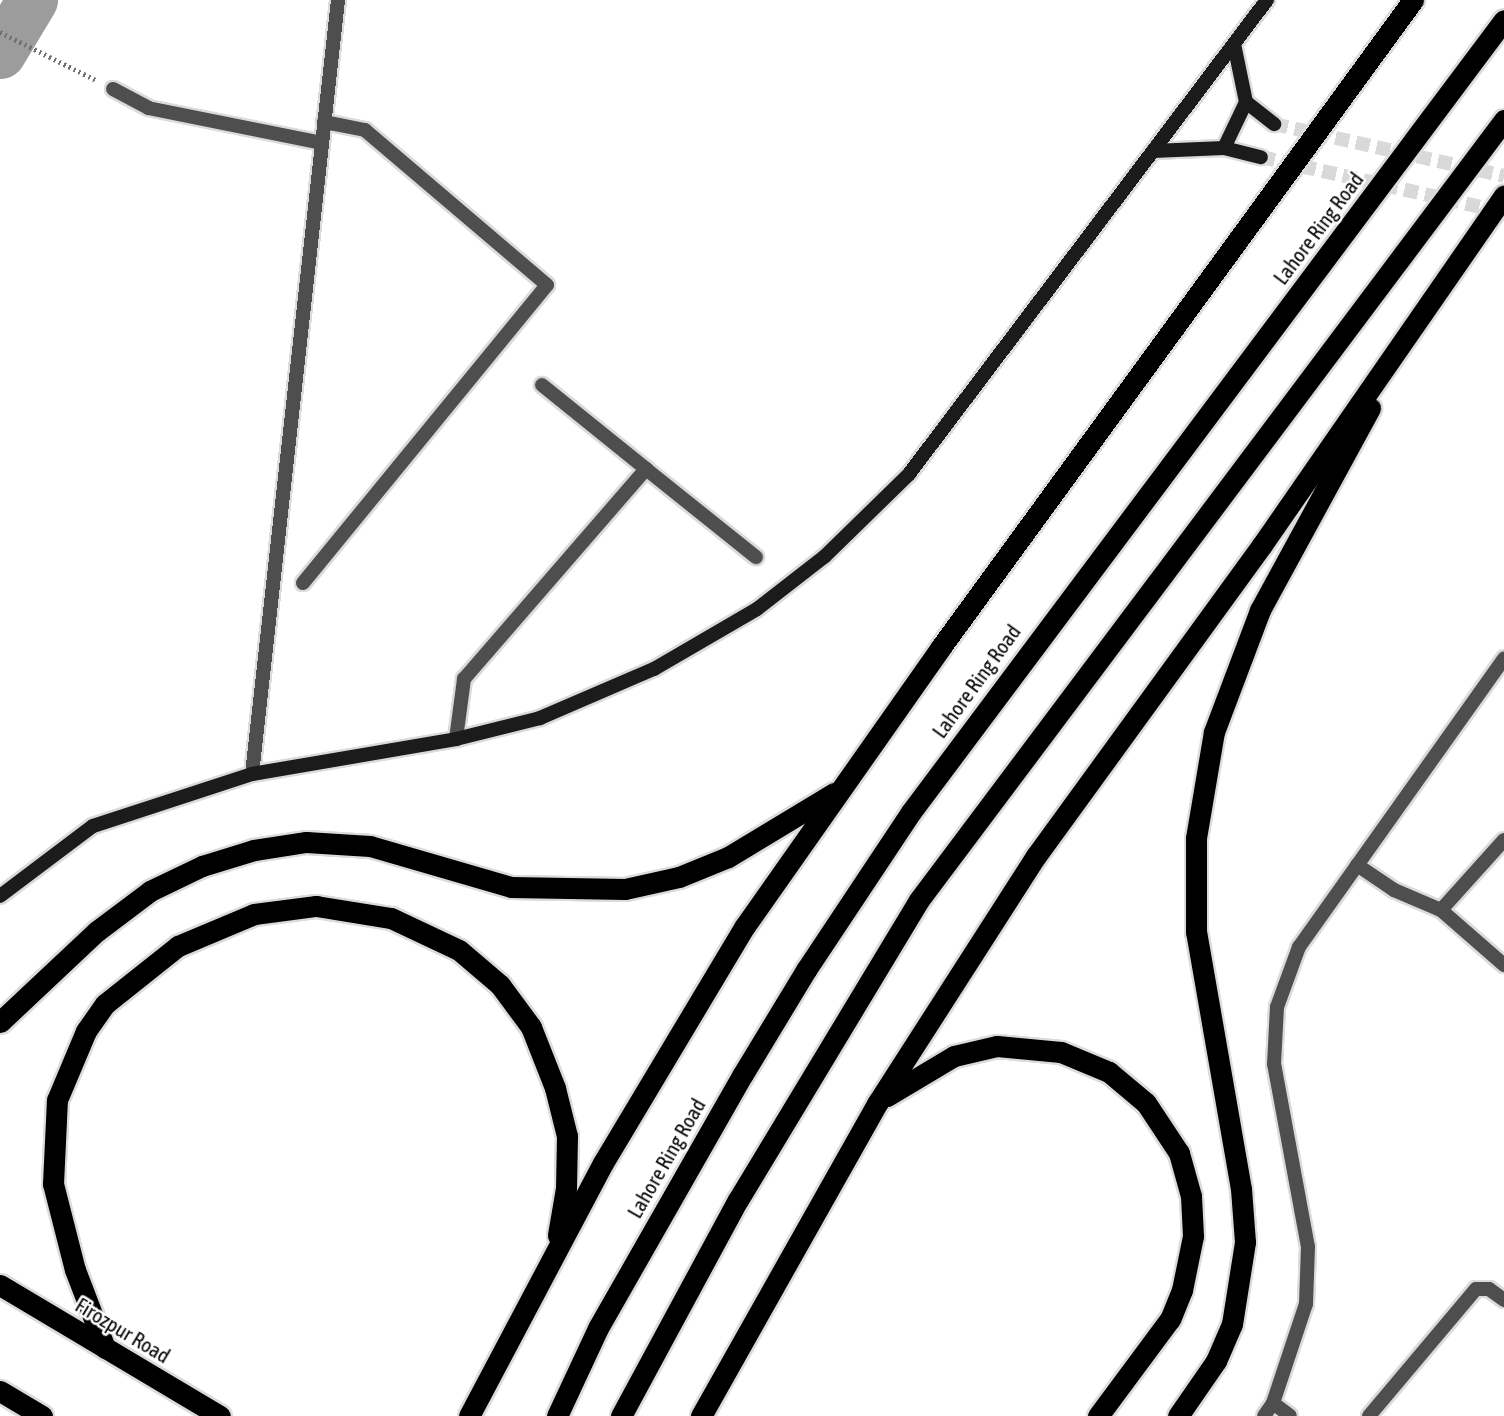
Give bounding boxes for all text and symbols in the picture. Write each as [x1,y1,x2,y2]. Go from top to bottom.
street label: Lahore Ring Road [1268,167,1368,289]
street label: Lahore Ring Road [926,619,1026,743]
street label: Lahore Ring Road [622,1094,710,1222]
street label: Firozpur Road [71,1292,175,1368]

